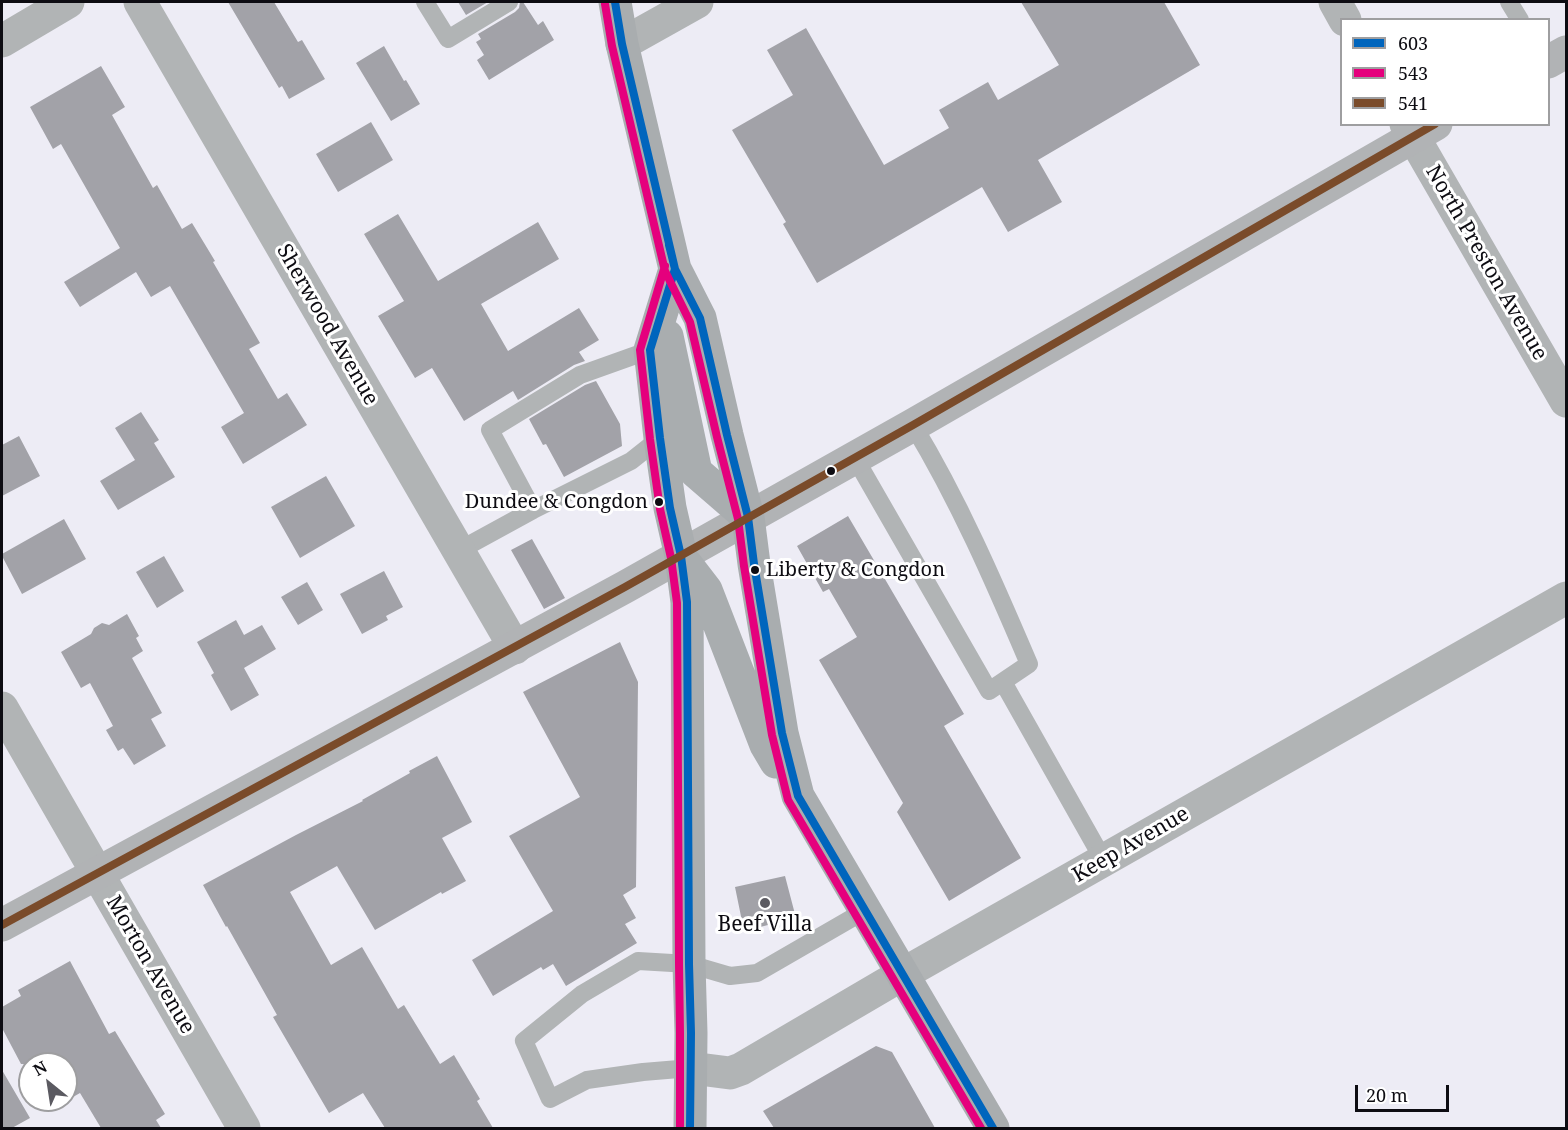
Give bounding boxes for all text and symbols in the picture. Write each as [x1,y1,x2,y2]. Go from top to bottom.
legend [1340,18,1550,126]
text: 603 [1398,31,1428,55]
text: 543 [1398,61,1428,85]
text: 541 [1398,91,1428,115]
street label: North Preston Avenue [1420,161,1552,365]
street label: Sherwood Avenue [271,240,383,410]
unlabelled marker [825,465,837,477]
place label: Dundee & Congdon [465,490,648,514]
marker: Dundee & Congdon [653,496,665,508]
place label: Liberty & Congdon [766,558,945,582]
marker: Liberty & Congdon [749,564,761,576]
street label: Keep Avenue [1068,802,1194,888]
street label: Morton Avenue [100,891,200,1039]
marker: Beef Villa [758,896,772,910]
place label: Beef Villa [717,912,813,938]
north arrow [18,1052,78,1112]
text: N [29,1055,51,1081]
scale bar [1358,1073,1452,1111]
text: 20 m [1366,1083,1408,1107]

